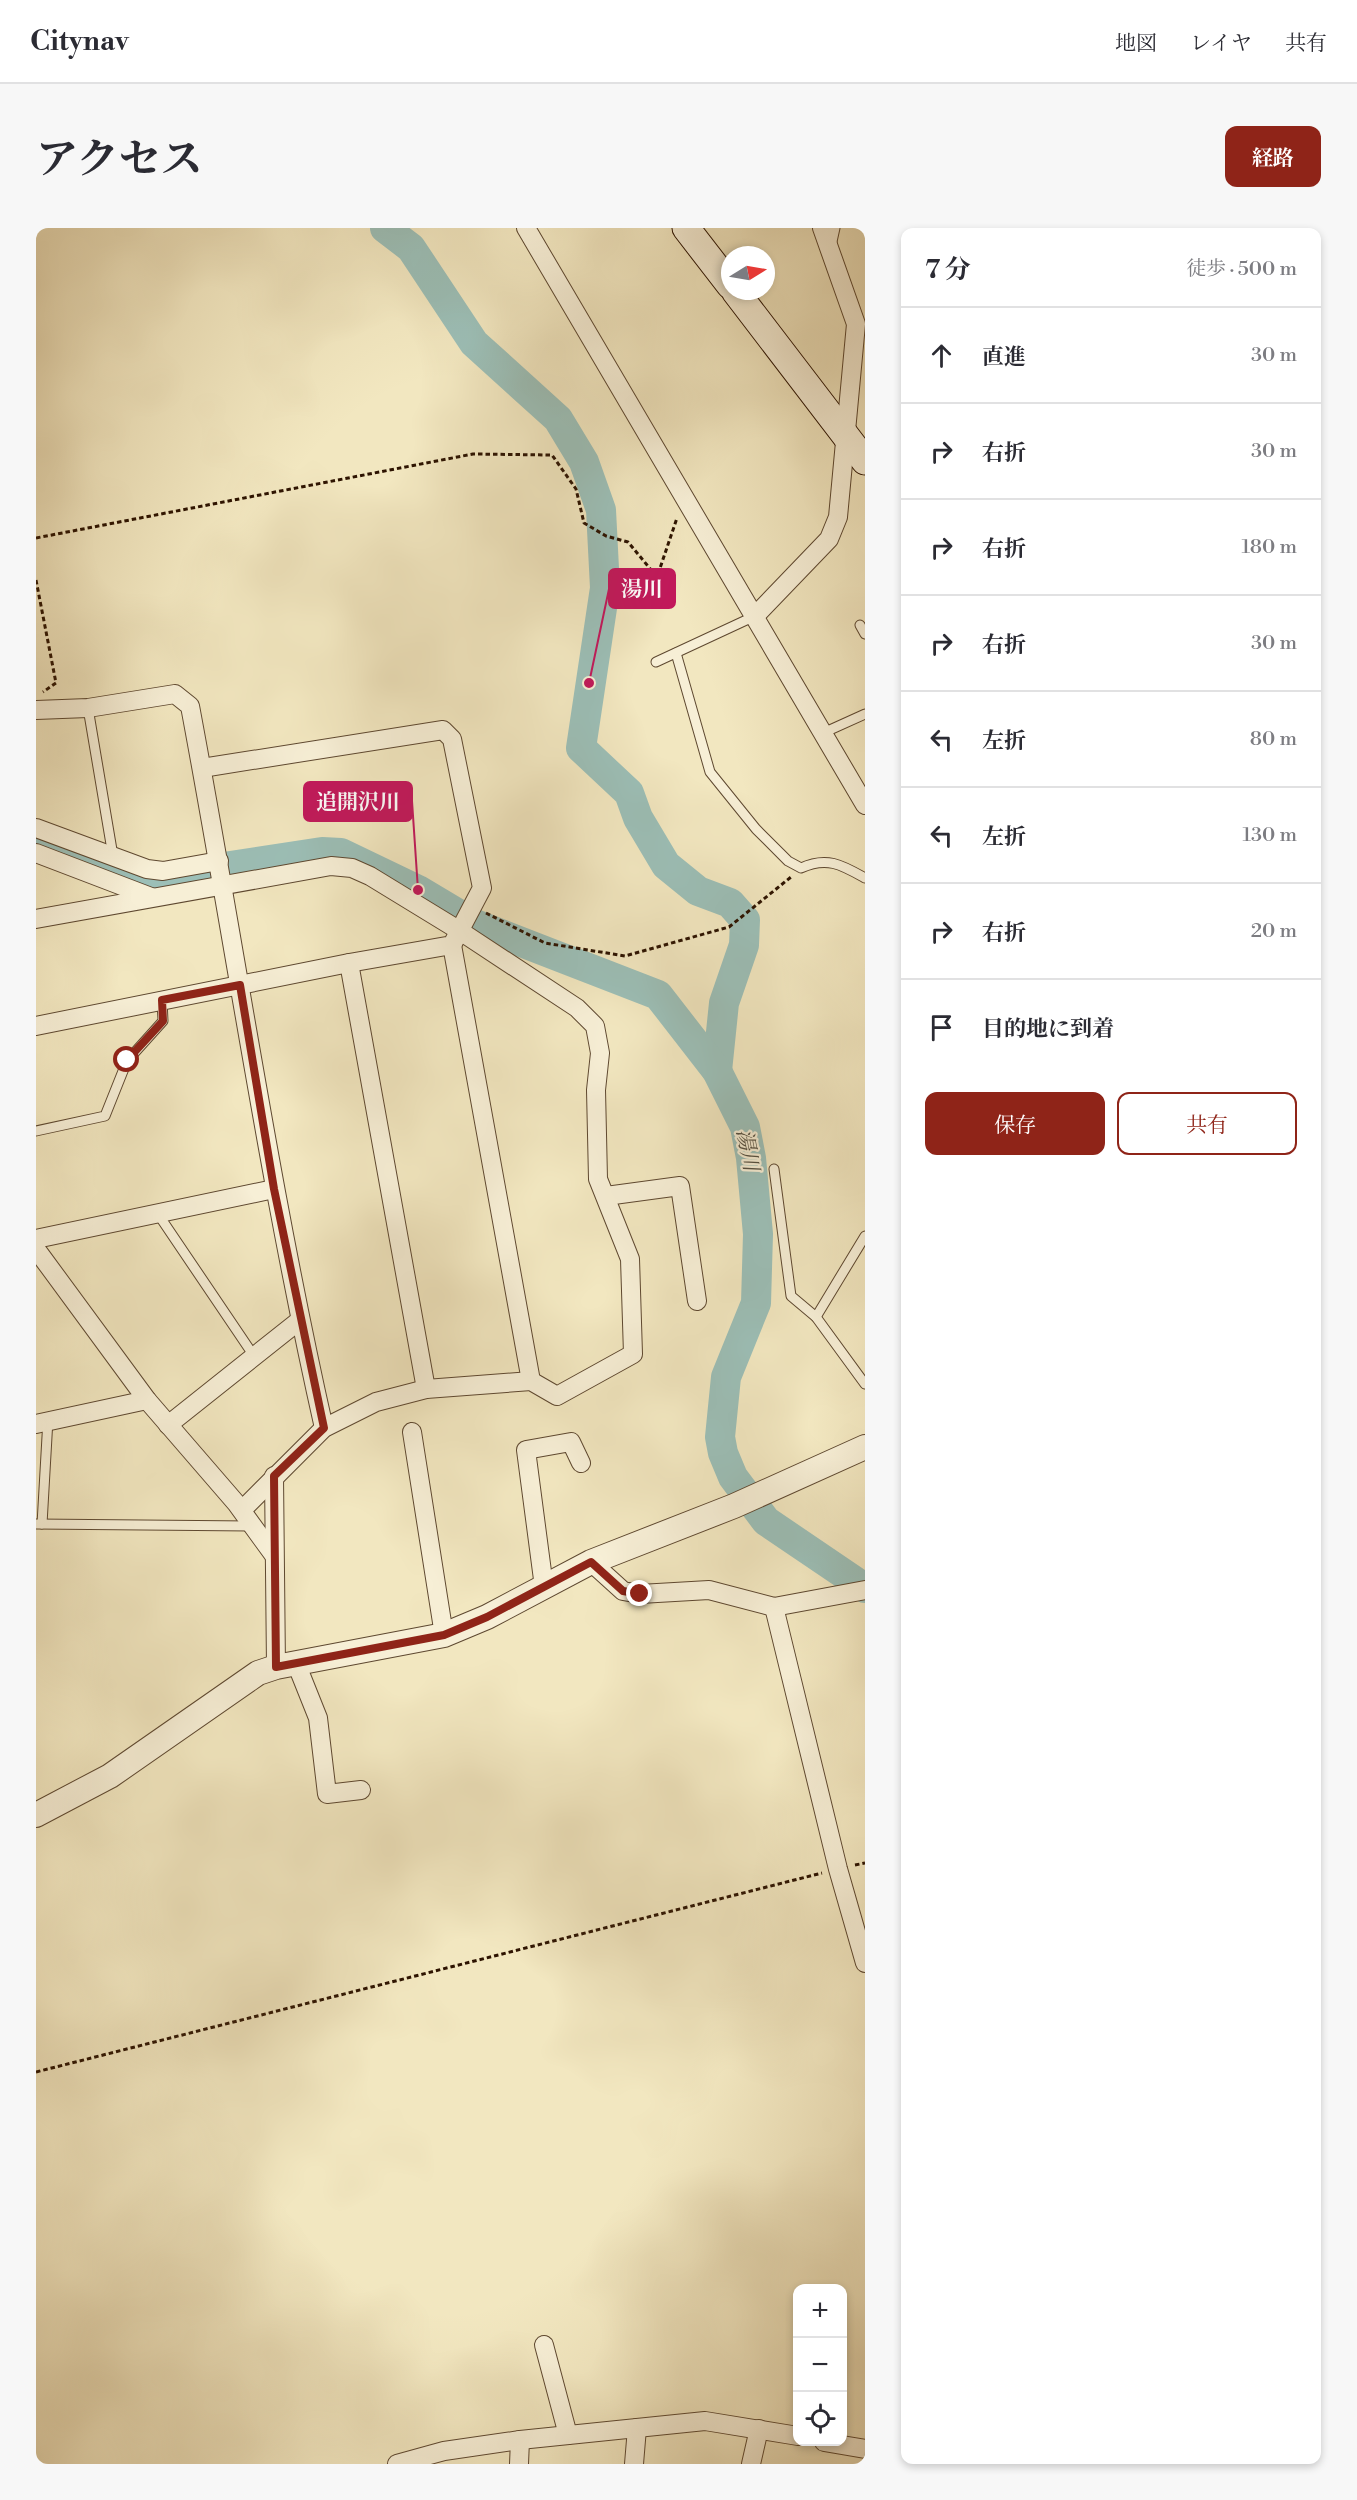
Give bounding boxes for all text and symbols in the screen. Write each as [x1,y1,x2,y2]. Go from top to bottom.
text: Citynav [30,24,129,59]
text: 地図 [1115,31,1157,57]
text: レイヤ [1190,31,1252,57]
text: 共有 [1285,31,1327,57]
button: 経路 [1225,126,1321,187]
text: アクセス [36,134,203,187]
north arrow [721,246,775,300]
text: 7 分 [925,254,971,286]
text: 徒歩 · 500 m [1186,257,1297,282]
icon: ahead [925,339,958,372]
text: 30 m [1251,343,1297,368]
text: 直進 [982,344,1026,371]
icon: right [925,435,958,468]
text: 30 m [1251,439,1297,464]
text: 右折 [982,440,1026,467]
icon: right [925,531,958,564]
text: 180 m [1242,535,1297,560]
text: 右折 [982,536,1026,563]
callout: 湯川 [609,569,675,608]
text: 湯川 [621,577,663,603]
icon: right [925,627,958,660]
text: 30 m [1251,631,1297,656]
text: 右折 [982,632,1026,659]
icon: left [925,723,958,756]
text: 80 m [1250,727,1297,752]
text: 左折 [982,728,1026,755]
callout: 追開沢川 [304,782,412,821]
text: 追開沢川 [316,790,400,816]
icon: left [925,819,958,852]
text: 130 m [1242,823,1297,848]
text: 左折 [982,824,1026,851]
icon: right [925,915,958,948]
text: 20 m [1251,919,1297,944]
text: 右折 [982,920,1026,947]
icon: arrive [925,1011,958,1044]
text: 目的地に到着 [982,1016,1114,1043]
route start [113,1046,139,1072]
button: 保存 [925,1092,1105,1155]
button: 共有 [1117,1092,1297,1155]
water label: 湯川 [730,1127,764,1175]
route end [626,1580,652,1606]
map controls [793,2284,847,2446]
button: + [793,2284,847,2338]
button: − [793,2338,847,2392]
button: locate [793,2392,847,2446]

